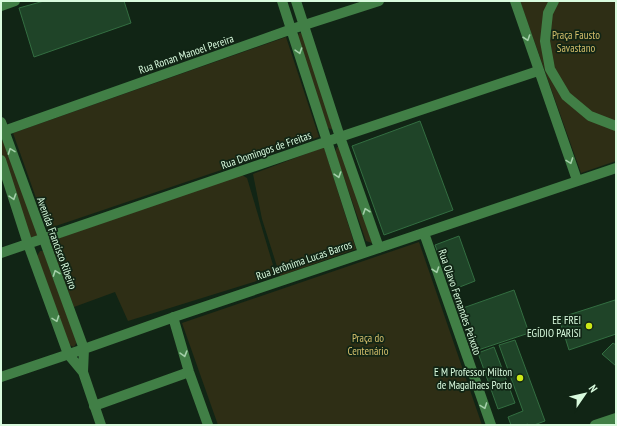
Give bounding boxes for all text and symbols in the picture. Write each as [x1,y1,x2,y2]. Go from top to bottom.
park label: Praça Fausto Savastano [552,28,600,55]
street label: Rua Ronan Manoel Pereira [137,31,235,77]
one-way arrow [522,34,531,41]
one-way arrow [294,48,302,55]
street label: Rua Domingos de Freitas [219,128,313,172]
one-way arrow [7,148,16,155]
one-way arrow [566,157,574,164]
one-way arrow [333,171,342,178]
one-way arrow [8,193,17,200]
street label: Avenida Francisco Ribeiro [34,195,80,291]
one-way arrow [362,207,370,214]
street label: Rua Jerônima Lucas Barros [254,237,354,283]
street label: Rua Olavo Fernandes Peixoto [435,247,485,357]
one-way arrow [432,266,440,273]
one-way arrow [52,270,60,277]
place label: EE FREI EGÍDIO PARISI [527,313,581,340]
one-way arrow [51,316,59,323]
marker: EE FREI EGÍDIO PARISI [584,321,594,331]
park label: Praça do Centenário [348,331,389,358]
one-way arrow [179,351,187,358]
place label: E M Professor Milton de Magalhaes Porto [434,365,512,392]
marker: E M Professor Milton de Magalhaes Porto [515,373,525,383]
north arrow [565,374,605,414]
text: N [586,382,601,395]
one-way arrow [479,402,488,409]

